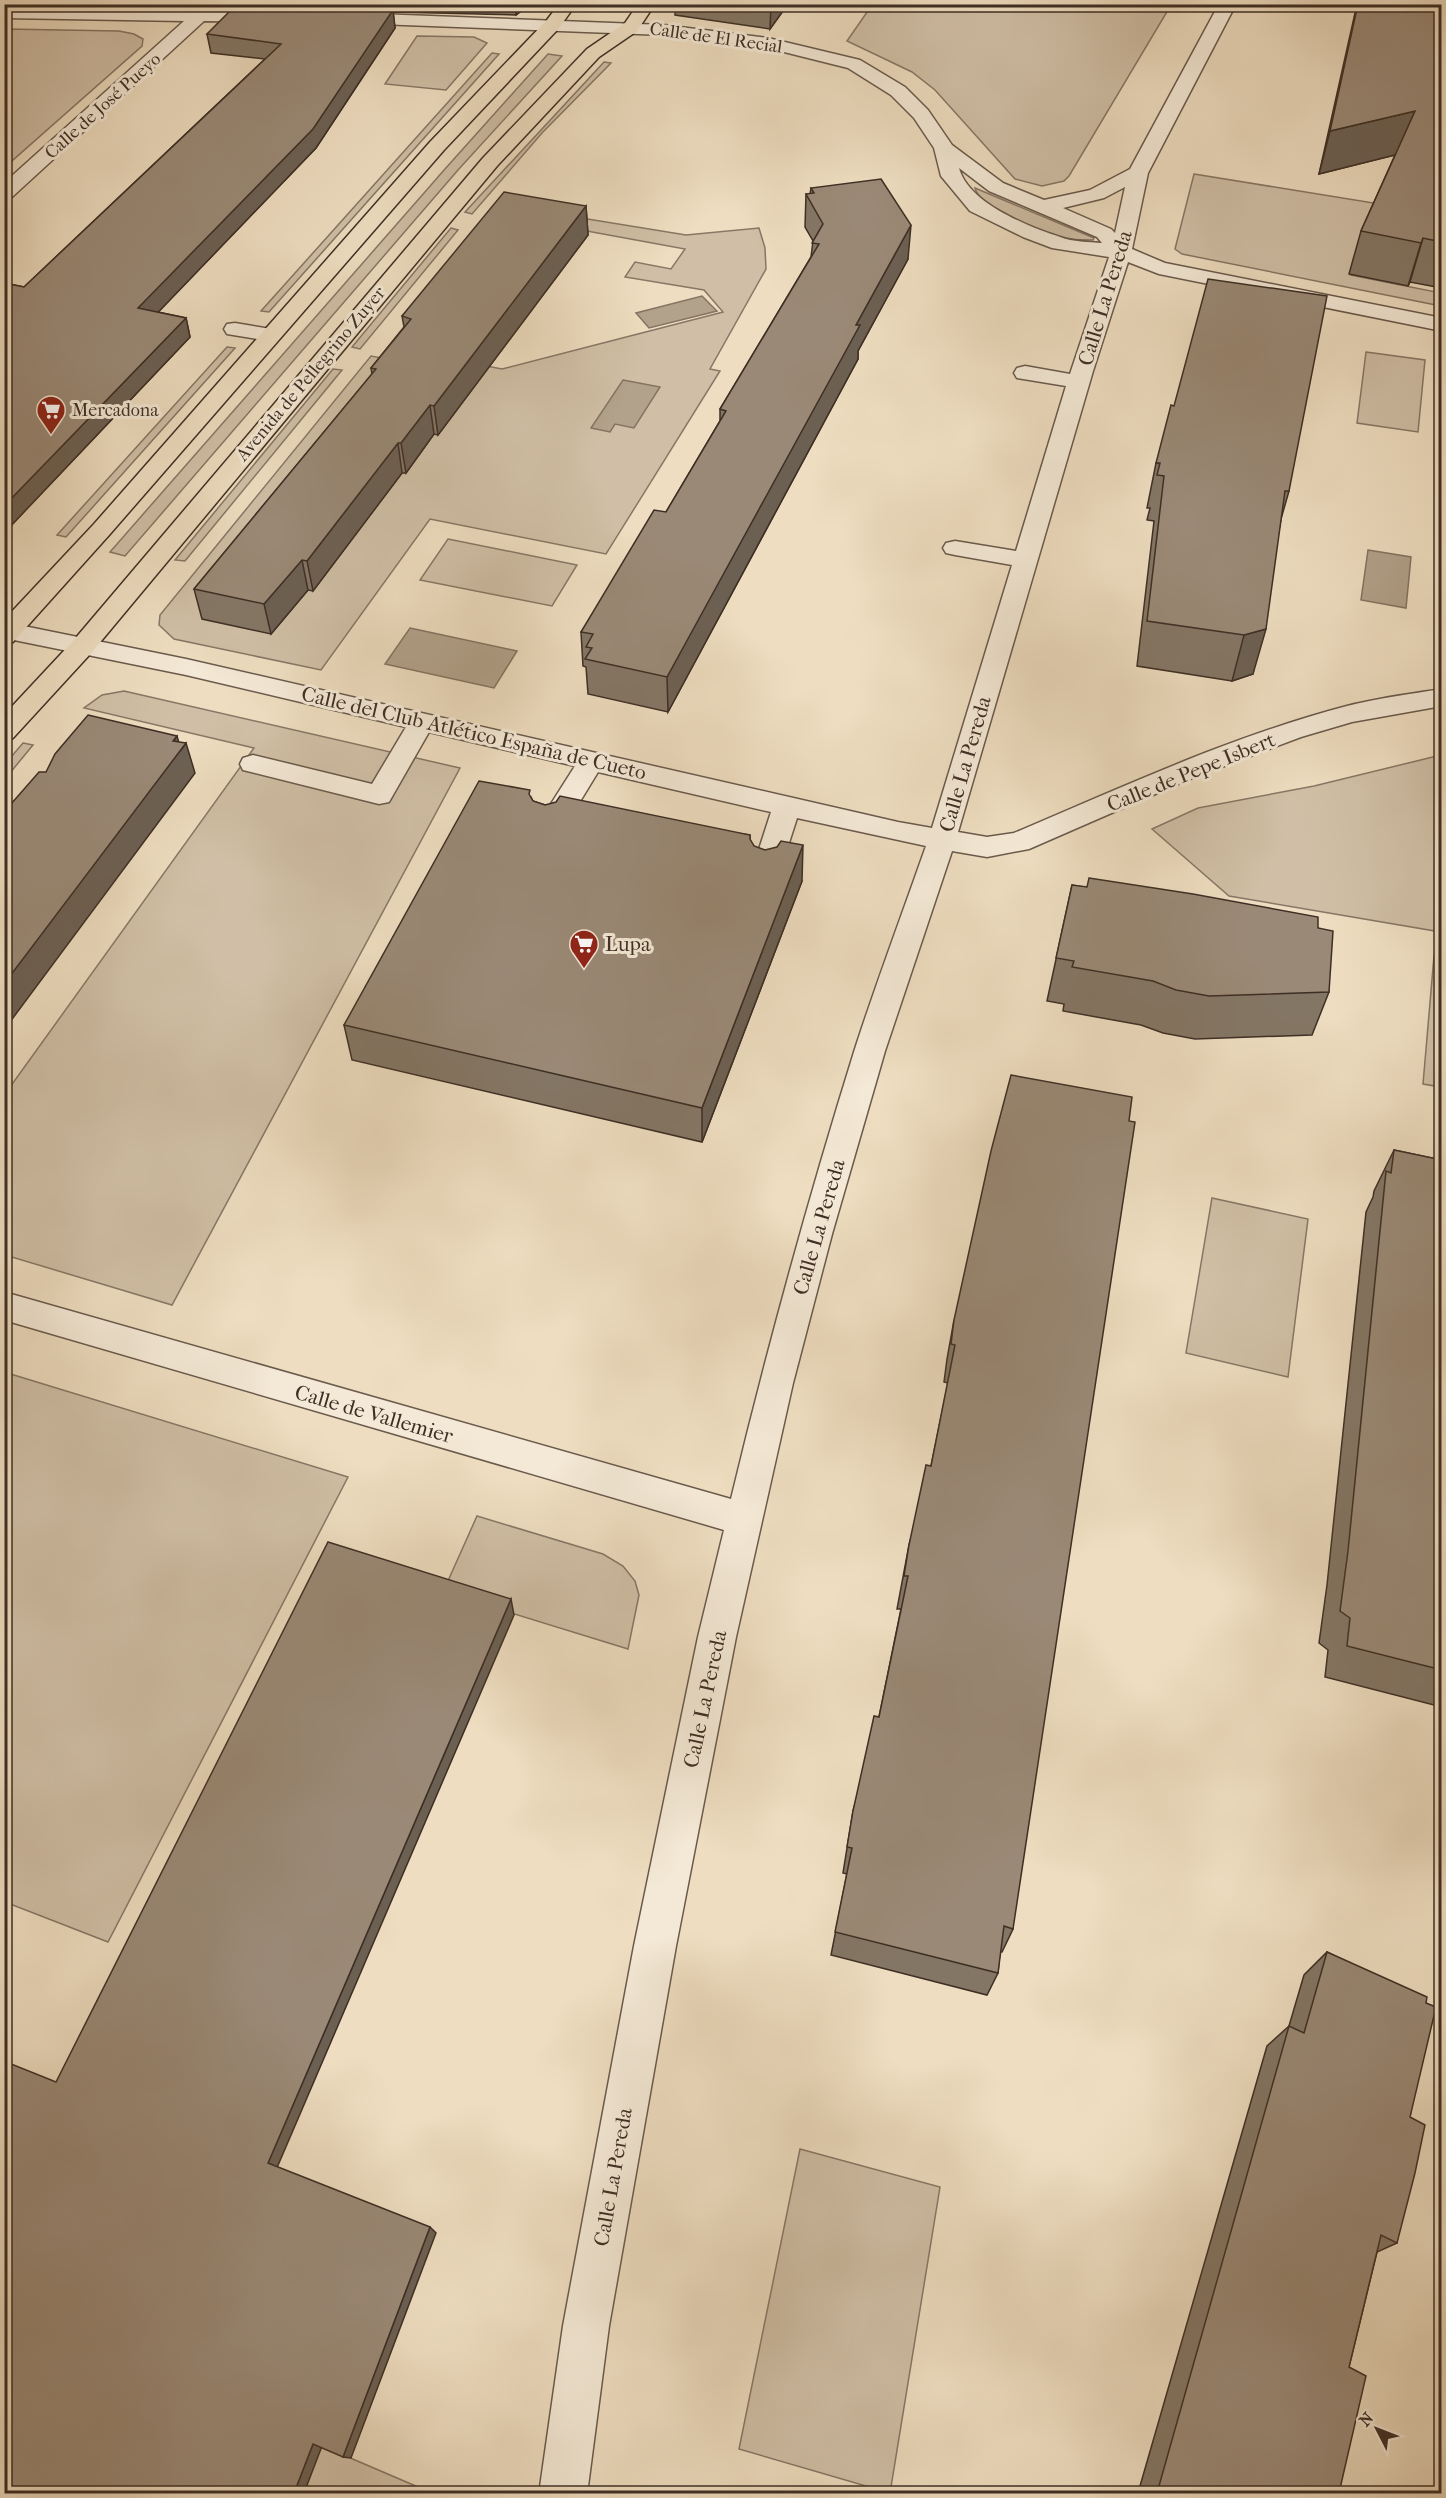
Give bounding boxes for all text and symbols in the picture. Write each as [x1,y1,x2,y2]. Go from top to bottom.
street label: Calle de El Recial [648,18,784,58]
street label: Calle de José Pueyo [41,49,165,163]
street label: Calle La Pereda [1073,227,1137,368]
street label: Avenida de Pellegrino Zuyer [231,282,390,466]
supermarket icon: Mercadona [35,394,67,436]
place label: Mercadona [72,400,159,421]
street label: Calle del Club Atlético España de Cueto [299,682,649,784]
street label: Calle La Pereda [934,693,996,835]
street label: Calle de Pepe Isbert [1103,727,1279,817]
supermarket icon: Lupa [568,928,600,970]
place label: Lupa [605,932,651,956]
street label: Calle La Pereda [788,1156,850,1298]
street label: Calle de Vallemier [292,1380,456,1448]
street label: Calle La Pereda [679,1628,731,1770]
street label: Calle La Pereda [589,2106,637,2248]
north arrow [1347,2399,1407,2459]
text: N [1355,2408,1378,2430]

